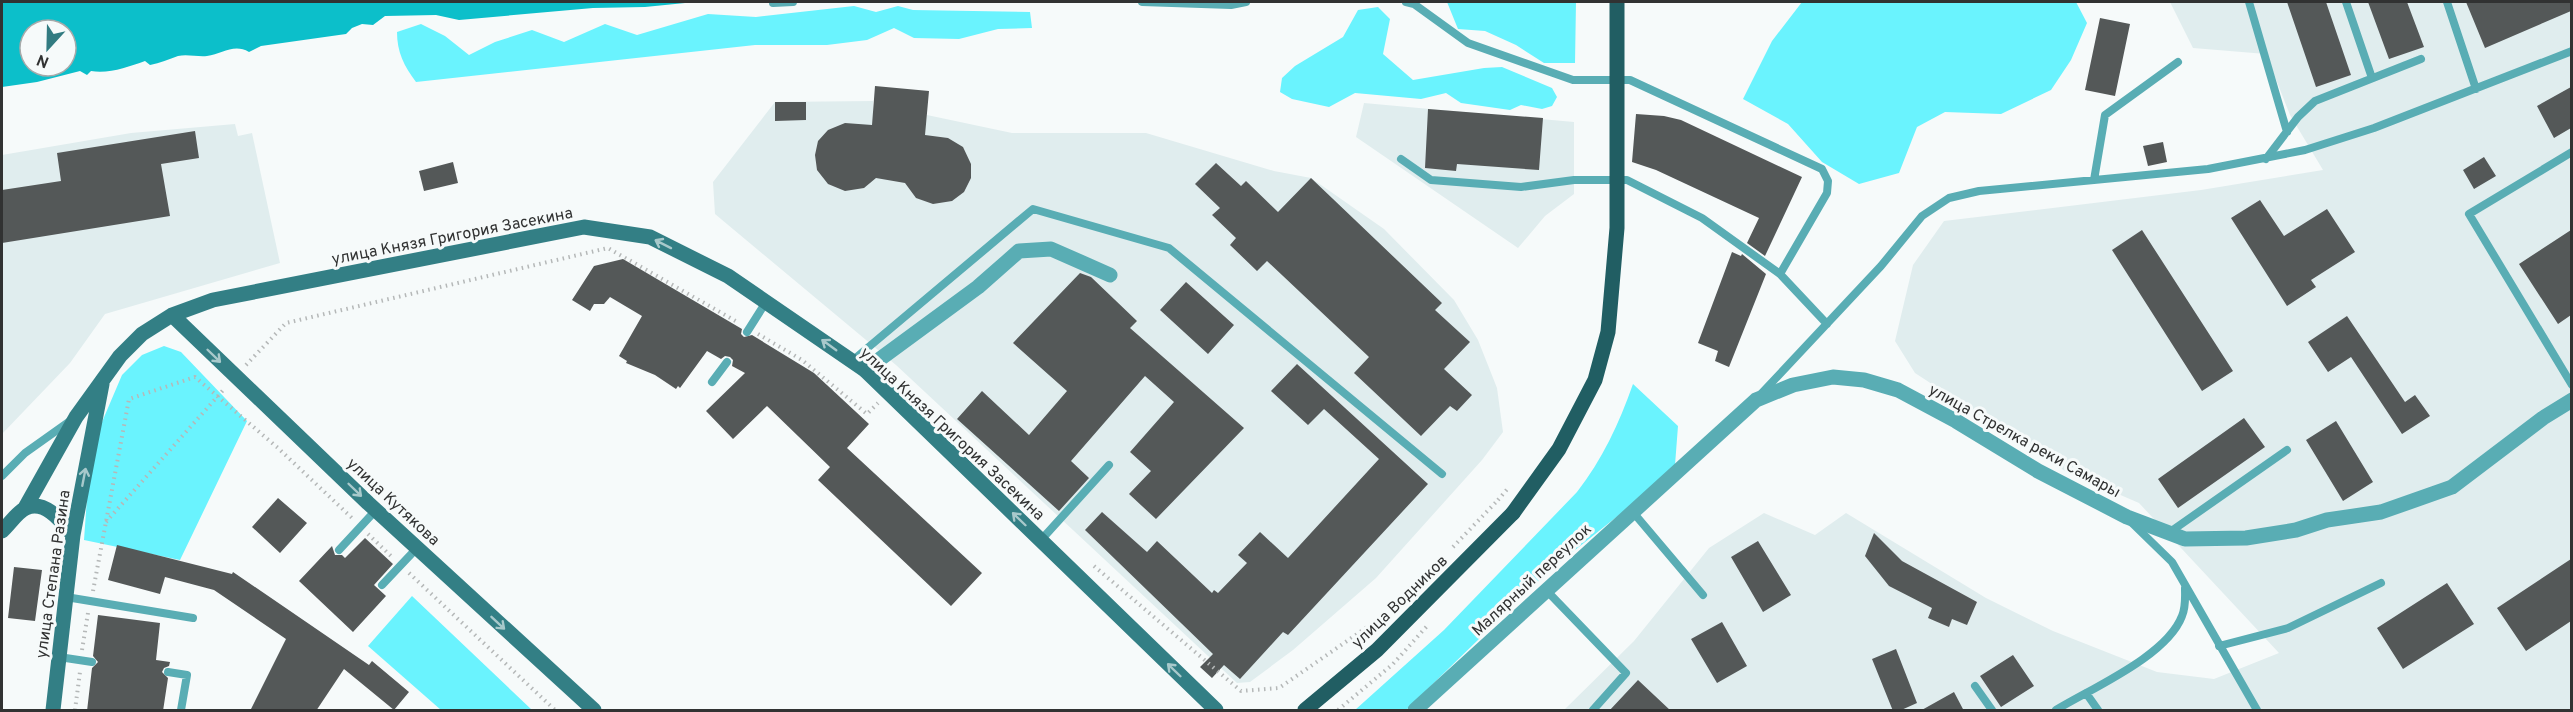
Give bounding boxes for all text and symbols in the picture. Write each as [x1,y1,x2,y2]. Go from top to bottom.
north arrow [18,18,78,78]
text: N [34,49,52,71]
street label: улица Князя Григория Засекина [330,204,575,270]
one-way arrow [654,237,672,249]
one-way arrow [822,338,838,351]
street label: улица Князя Григория Засекина [855,344,1048,525]
one-way arrow [207,348,222,363]
street label: улица Стрелка реки Самары [1925,381,2124,503]
street label: улица Кутякова [342,454,443,551]
one-way arrow [79,468,90,488]
one-way arrow [348,483,363,498]
street label: улица Степана Разина [32,489,76,660]
one-way arrow [1011,512,1026,526]
street label: Малярный переулок [1468,520,1596,641]
street label: улица Водников [1348,551,1453,653]
one-way arrow [491,616,506,630]
one-way arrow [1166,662,1181,677]

